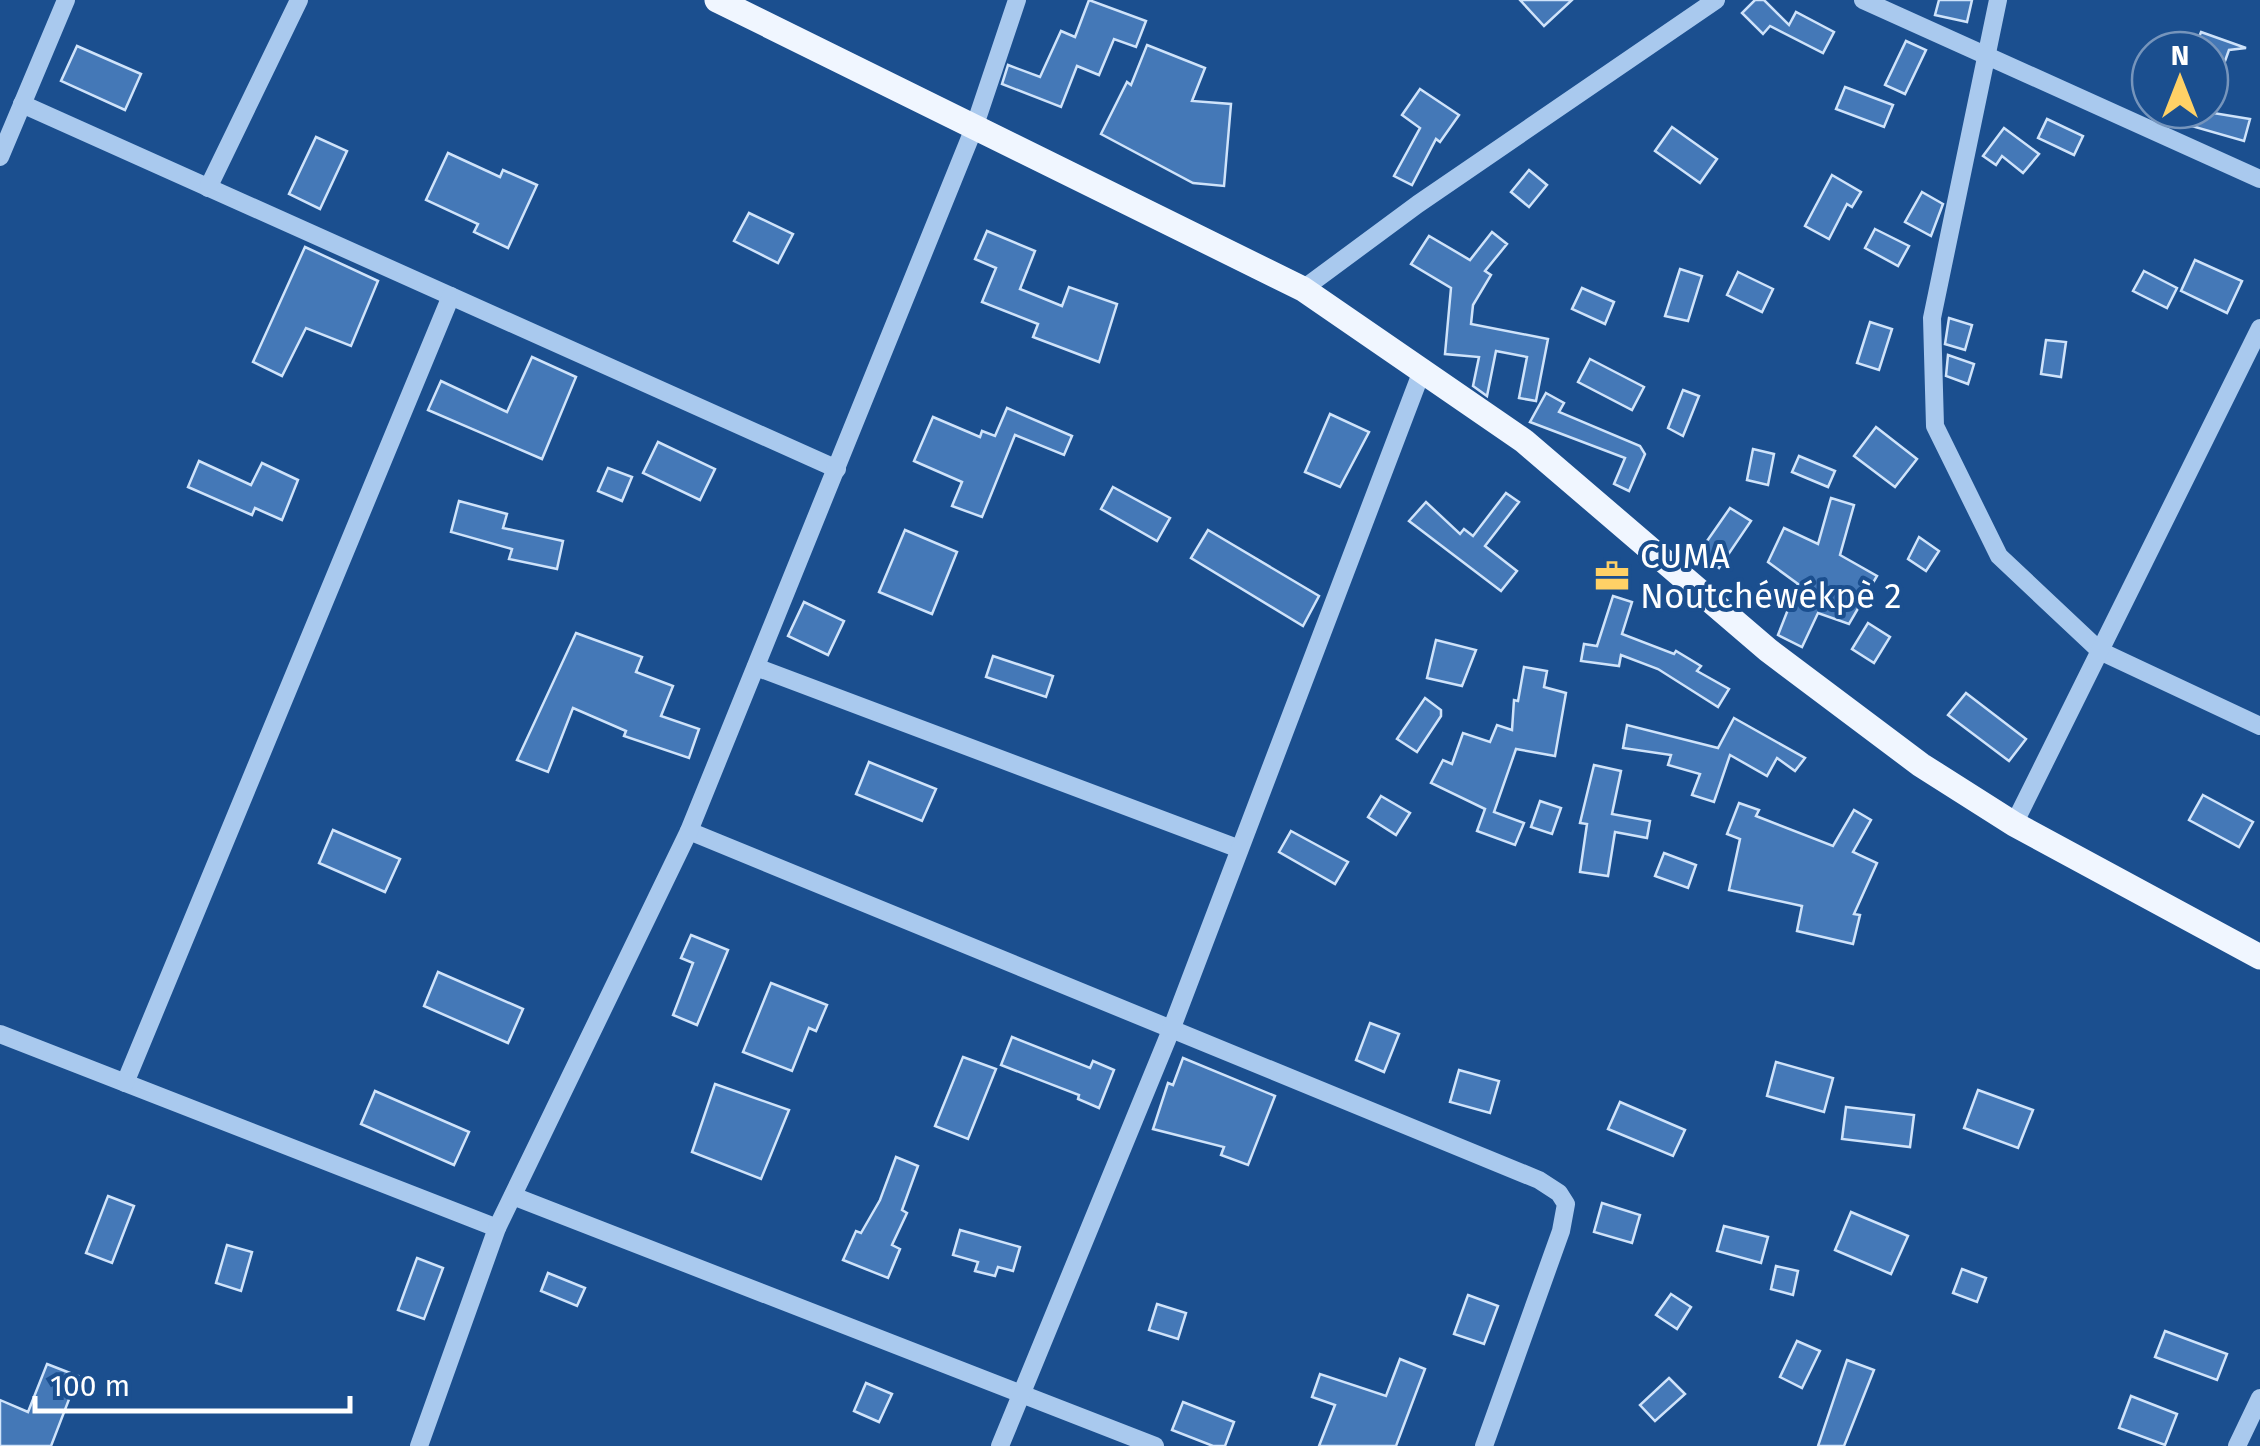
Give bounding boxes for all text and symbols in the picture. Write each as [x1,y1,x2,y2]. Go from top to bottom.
north arrow [2130,30,2230,130]
text: N [2171,39,2189,72]
place label: CUMA Noutchéwékpè 2 [1640,535,1902,617]
office icon: CUMA Noutchéwékpè 2 [1593,557,1631,595]
scale bar [35,1351,350,1413]
text: 100 m [50,1368,130,1404]

